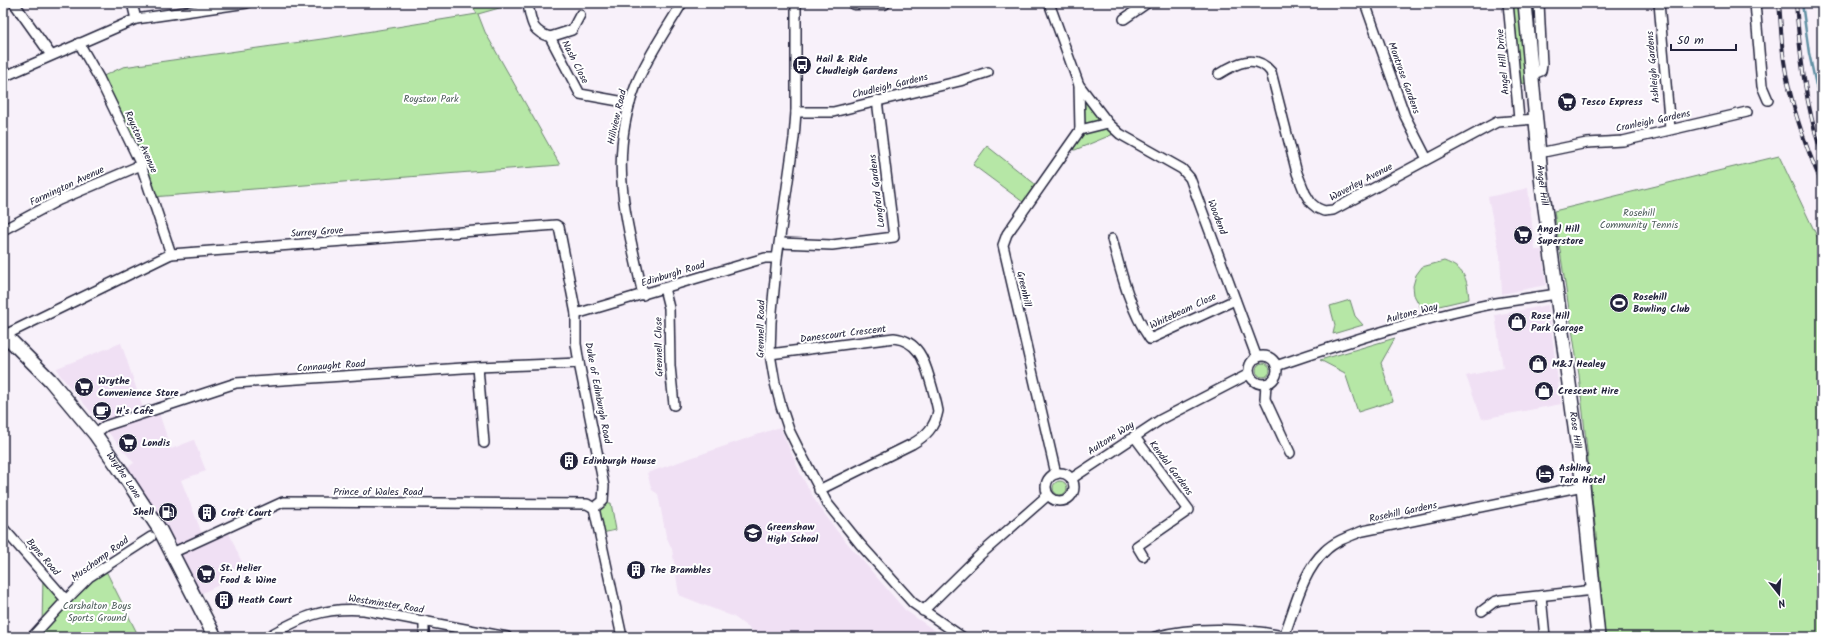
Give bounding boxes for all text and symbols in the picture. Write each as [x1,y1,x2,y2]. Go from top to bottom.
scale bar [1671,26,1736,52]
street label: Angel Hill Drive [1492,28,1514,96]
street label: Ashleigh Gardens [1642,30,1664,104]
text: 50 m [1677,31,1704,50]
street label: Nash Close [557,38,593,87]
street label: Montrose Gardens [1384,40,1425,117]
place label: Hail & Ride Chudleigh Gardens [816,51,898,79]
bus stop icon: Hail & Ride Chudleigh Gardens [791,54,813,76]
street label: Chudleigh Gardens [850,69,930,103]
street label: Hillview Road [603,87,631,146]
park label: Royston Park [403,91,459,107]
supermarket icon: Tesco Express [1556,91,1578,113]
place label: Tesco Express [1581,94,1643,110]
street label: Cranleigh Gardens [1614,105,1693,137]
street label: Royston Avenue [120,108,162,176]
street label: Longford Gardens [864,153,889,229]
street label: Waverley Avenue [1326,158,1396,205]
street label: Farmington Avenue [27,161,107,210]
street label: Angel Hill [1532,164,1553,207]
street label: Woodend [1203,197,1231,238]
park label: Rosehill Community Tennis [1600,205,1679,233]
place label: Angel Hill Superstore [1537,221,1584,249]
street label: Surrey Grove [290,222,344,242]
supermarket icon: Angel Hill Superstore [1512,224,1534,246]
street label: Edinburgh Road [639,256,708,291]
street label: Greenhill [1012,269,1036,309]
street label: Whitebeam Close [1147,288,1219,333]
place label: Rosehill Bowling Club [1633,289,1690,317]
sports icon: Rosehill Bowling Club [1608,292,1630,314]
street label: Aultone Way [1384,298,1440,328]
street label: Grennell Road [752,299,770,358]
place label: Rose Hill Park Garage [1531,308,1584,336]
shop icon: Rose Hill Park Garage [1506,311,1528,333]
street label: Grennell Close [650,317,668,377]
street label: Danescourt Crescent [799,321,887,347]
street label: Duke of Edinburgh Road [580,341,616,446]
shop icon: M&J Healey [1527,353,1549,375]
street label: Connaught Road [296,356,367,376]
place label: M&J Healey [1552,356,1606,372]
place label: Wrythe Convenience Store [98,373,179,401]
supermarket icon: Wrythe Convenience Store [73,376,95,398]
shop icon: Crescent Hire [1533,380,1555,402]
place label: Crescent Hire [1558,383,1619,399]
cafe icon: H's Cafe [91,400,113,422]
place label: H's Cafe [116,403,154,419]
street label: Rose Hill [1565,410,1586,450]
street label: Aultone Way [1085,417,1138,459]
supermarket icon: Londis [117,432,139,454]
place label: Londis [142,435,171,451]
street label: Kendal Gardens [1145,437,1197,499]
street label: Wrythe Lane [102,449,146,502]
building icon: Edinburgh House [558,450,580,472]
place label: Edinburgh House [583,453,656,469]
place label: Ashling Tara Hotel [1559,460,1606,488]
hotel icon: Ashling Tara Hotel [1534,463,1556,485]
street label: Prince of Wales Road [333,484,424,500]
street label: Rosehill Gardens [1368,497,1439,527]
fuel station icon: Shell [157,501,179,523]
building icon: Croft Court [196,502,218,524]
place label: Shell [133,504,154,520]
place label: Croft Court [221,505,272,521]
place label: Greenshaw High School [767,519,819,547]
school or university icon: Greenshaw High School [742,522,764,544]
street label: Muschamp Road [68,532,133,586]
street label: Byne Road [22,535,64,580]
building icon: The Brambles [625,559,647,581]
place label: St. Helier Food & Wine [220,560,276,588]
place label: The Brambles [650,562,711,578]
supermarket icon: St. Helier Food & Wine [195,563,217,585]
north arrow [1759,574,1799,614]
building icon: Heath Court [213,589,235,611]
street label: Westminster Road [347,590,426,618]
place label: Heath Court [238,592,293,608]
text: N [1776,593,1788,612]
park label: Carshalton Boys Sports Ground [63,598,132,626]

